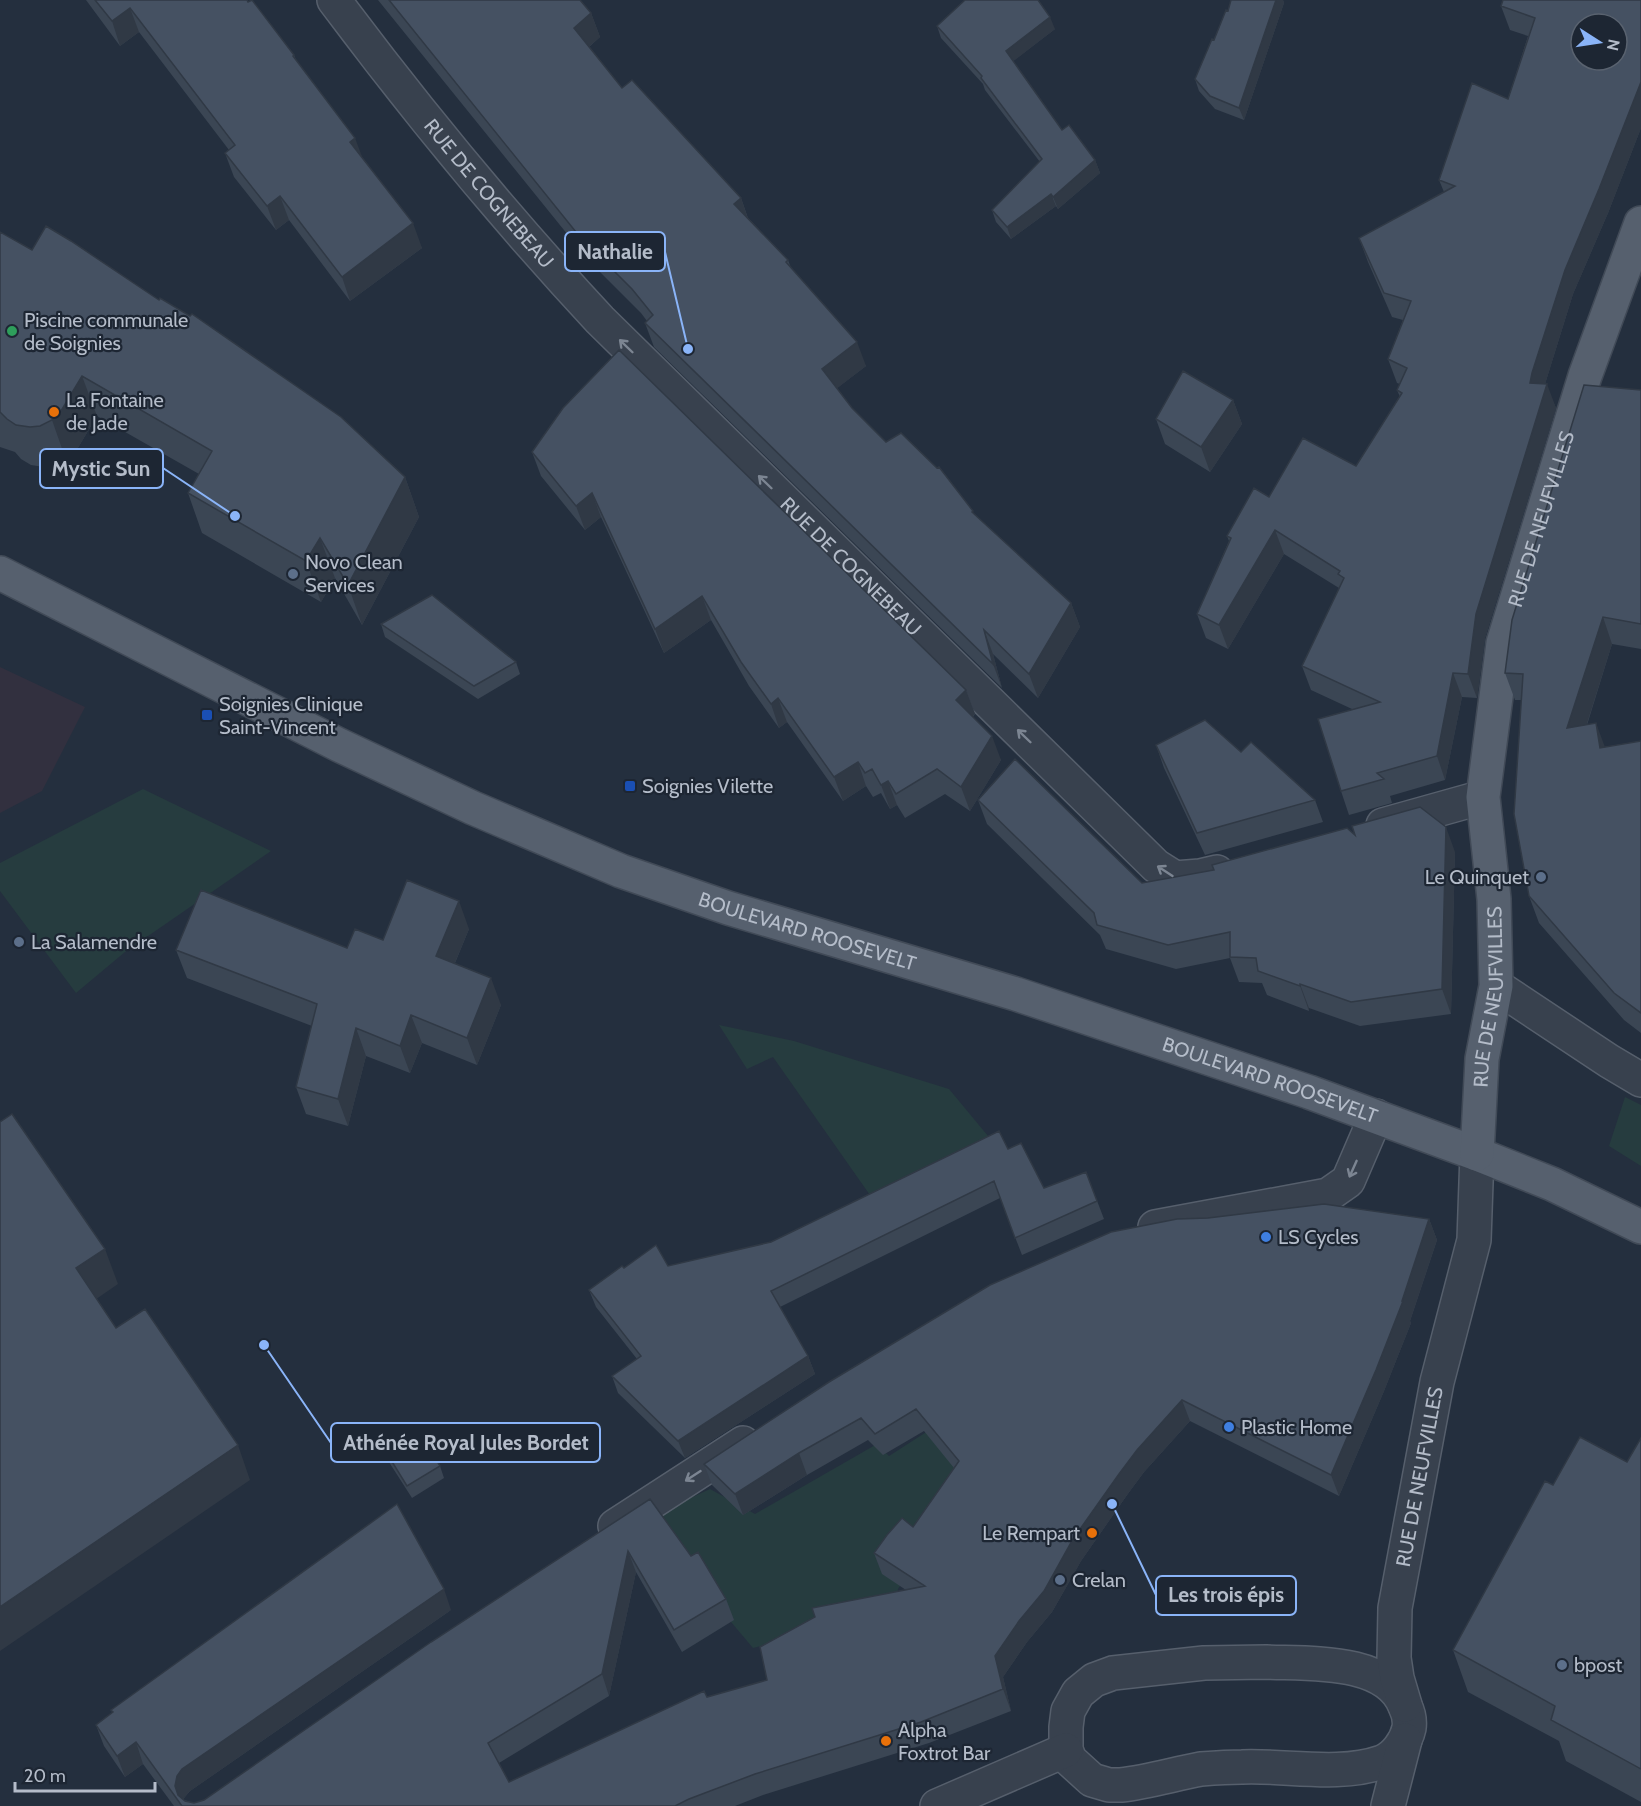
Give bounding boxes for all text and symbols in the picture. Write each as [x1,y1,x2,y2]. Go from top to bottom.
north arrow [1569,12,1629,72]
text: N [1603,38,1624,53]
street label: RUE DE COGNEBEAU [419,114,559,273]
callout: Nathalie [565,232,665,271]
text: Nathalie [577,239,653,264]
place label: Piscine communale de Soignies [24,308,188,355]
marker: Piscine communale de Soignies [5,324,19,338]
one-way arrow [619,338,633,353]
place label: La Fontaine de Jade [66,388,164,435]
marker: La Fontaine de Jade [47,405,61,419]
street label: RUE DE NEUFVILLES [1503,428,1579,610]
callout: Mystic Sun [40,449,163,488]
text: Mystic Sun [52,456,150,481]
one-way arrow [758,475,773,490]
street label: RUE DE COGNEBEAU [775,492,926,641]
place label: Novo Clean Services [305,550,403,597]
marker: Novo Clean Services [286,567,300,581]
place label: Soignies Clinique Saint-Vincent [219,692,363,739]
marker: Soignies Clinique Saint-Vincent [200,708,214,722]
one-way arrow [1017,729,1032,744]
place label: Soignies Vilette [642,774,773,798]
marker: Soignies Vilette [623,779,637,793]
one-way arrow [1157,865,1174,877]
place label: Le Quinquet [1425,865,1529,889]
marker: Le Quinquet [1534,870,1548,884]
street label: BOULEVARD ROOSEVELT [695,887,919,976]
street label: RUE DE NEUFVILLES [1469,906,1508,1088]
place label: La Salamendre [31,930,157,954]
marker: La Salamendre [12,935,26,949]
street label: BOULEVARD ROOSEVELT [1159,1032,1381,1128]
one-way arrow [1346,1160,1357,1178]
place label: LS Cycles [1278,1225,1359,1249]
marker: LS Cycles [1259,1230,1273,1244]
street label: RUE DE NEUFVILLES [1391,1384,1448,1569]
place label: Plastic Home [1241,1415,1352,1439]
marker: Plastic Home [1222,1420,1236,1434]
callout: Athénée Royal Jules Bordet [331,1423,600,1462]
text: Athénée Royal Jules Bordet [343,1430,589,1455]
one-way arrow [684,1469,701,1482]
place label: Le Rempart [982,1521,1080,1545]
marker: Le Rempart [1085,1526,1099,1540]
place label: Crelan [1072,1568,1126,1592]
marker: Crelan [1053,1573,1067,1587]
callout: Les trois épis [1156,1576,1296,1615]
text: Les trois épis [1168,1582,1284,1607]
place label: bpost [1574,1653,1623,1677]
marker: bpost [1555,1658,1569,1672]
place label: Alpha Foxtrot Bar [898,1718,991,1765]
marker: Alpha Foxtrot Bar [879,1734,893,1748]
scale bar [15,1755,154,1793]
text: 20 m [24,1765,66,1787]

